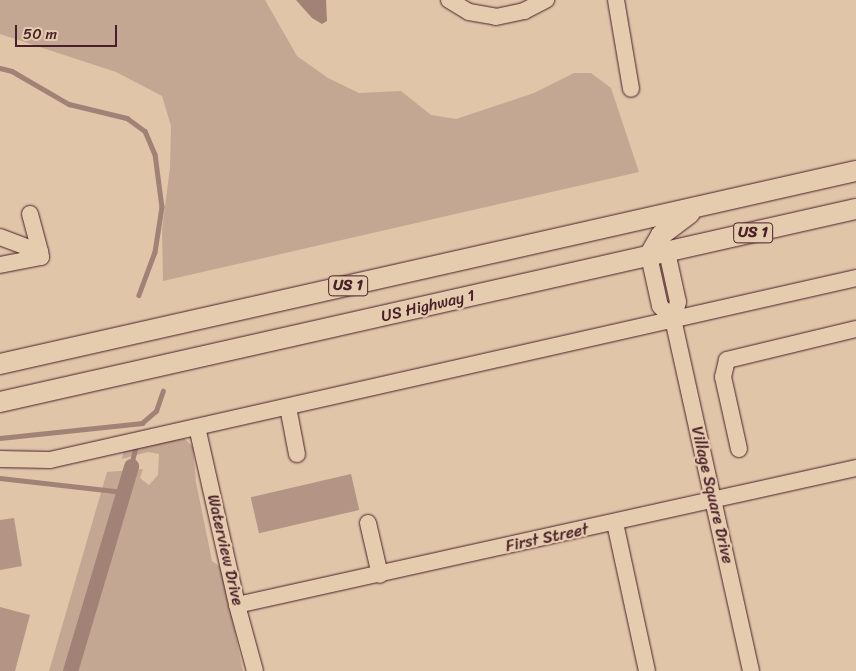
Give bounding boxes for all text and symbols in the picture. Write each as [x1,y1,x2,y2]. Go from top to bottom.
scale bar [18,15,120,47]
text: 50 m [23,21,57,47]
road number: US 1 [733,220,773,246]
road number: US 1 [328,274,368,298]
street label: US Highway 1 [379,286,477,326]
street label: Village Square Drive [687,425,737,565]
street label: Waterview Drive [203,492,247,608]
street label: First Street [504,520,590,556]

